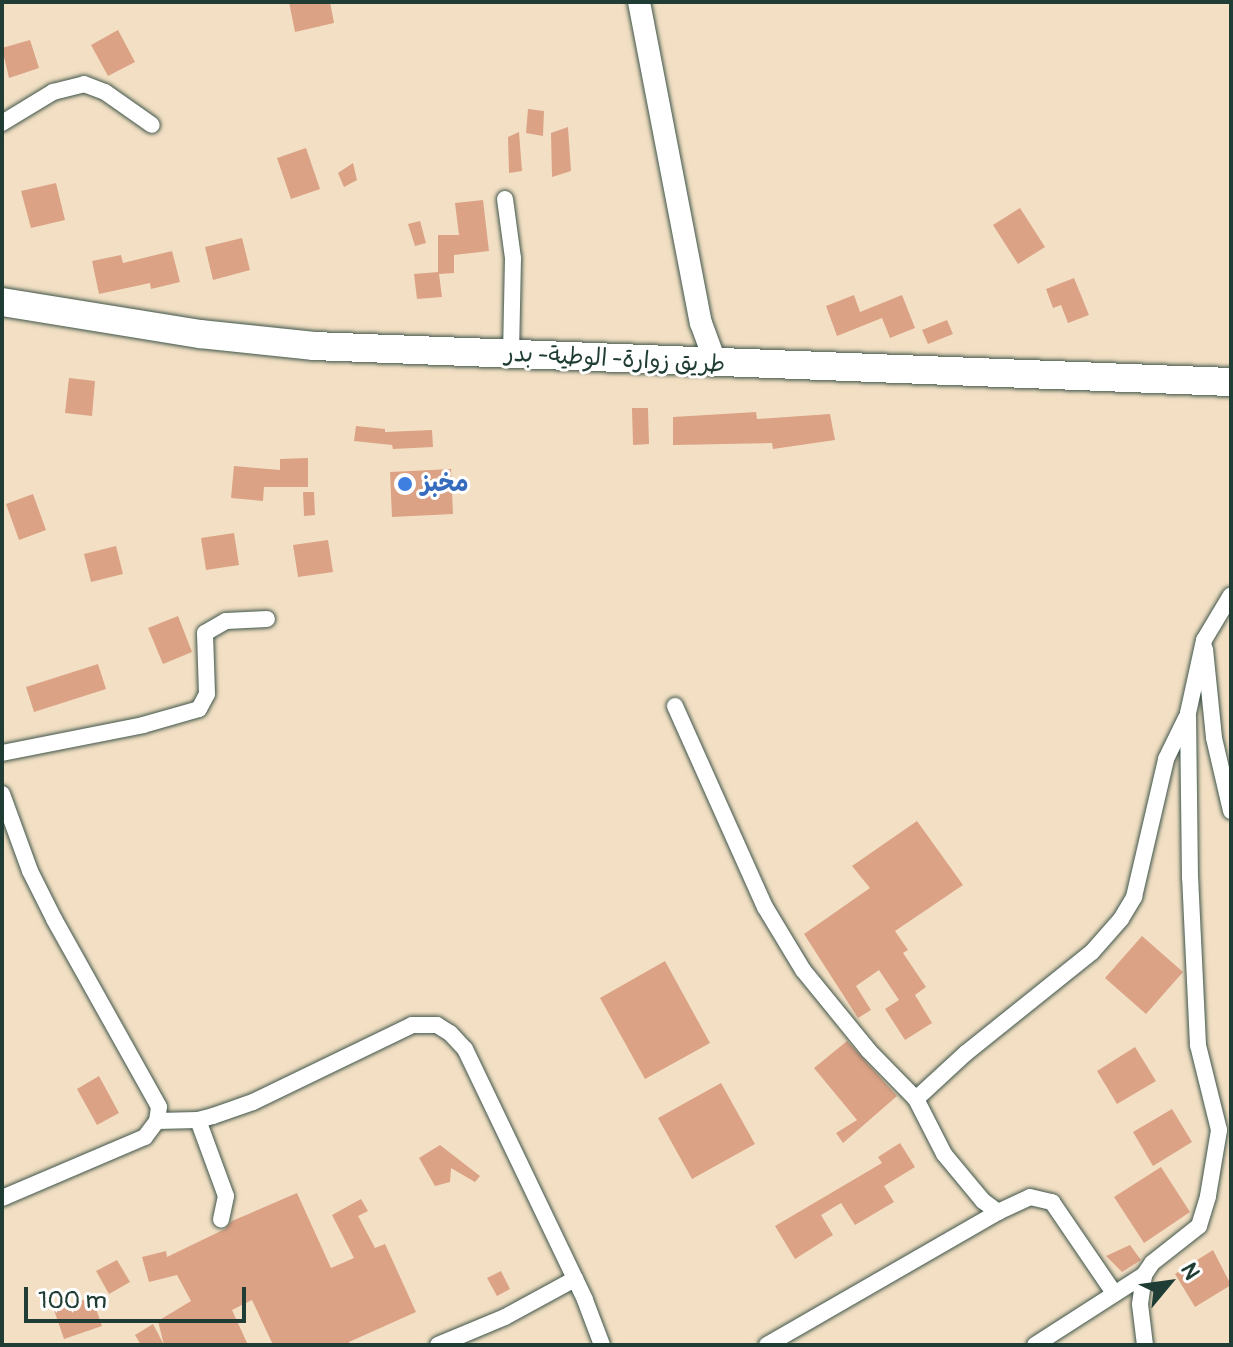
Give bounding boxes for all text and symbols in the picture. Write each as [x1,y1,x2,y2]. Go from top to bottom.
street label: طريق زوارة- الوطية- بدر [504,339,726,379]
place label: مخبز [421,470,468,498]
marker: مخبز [396,475,414,493]
north arrow [1129,1243,1209,1323]
text: N [1174,1258,1206,1285]
scale bar [28,1271,250,1321]
text: 100 m [38,1286,107,1315]

